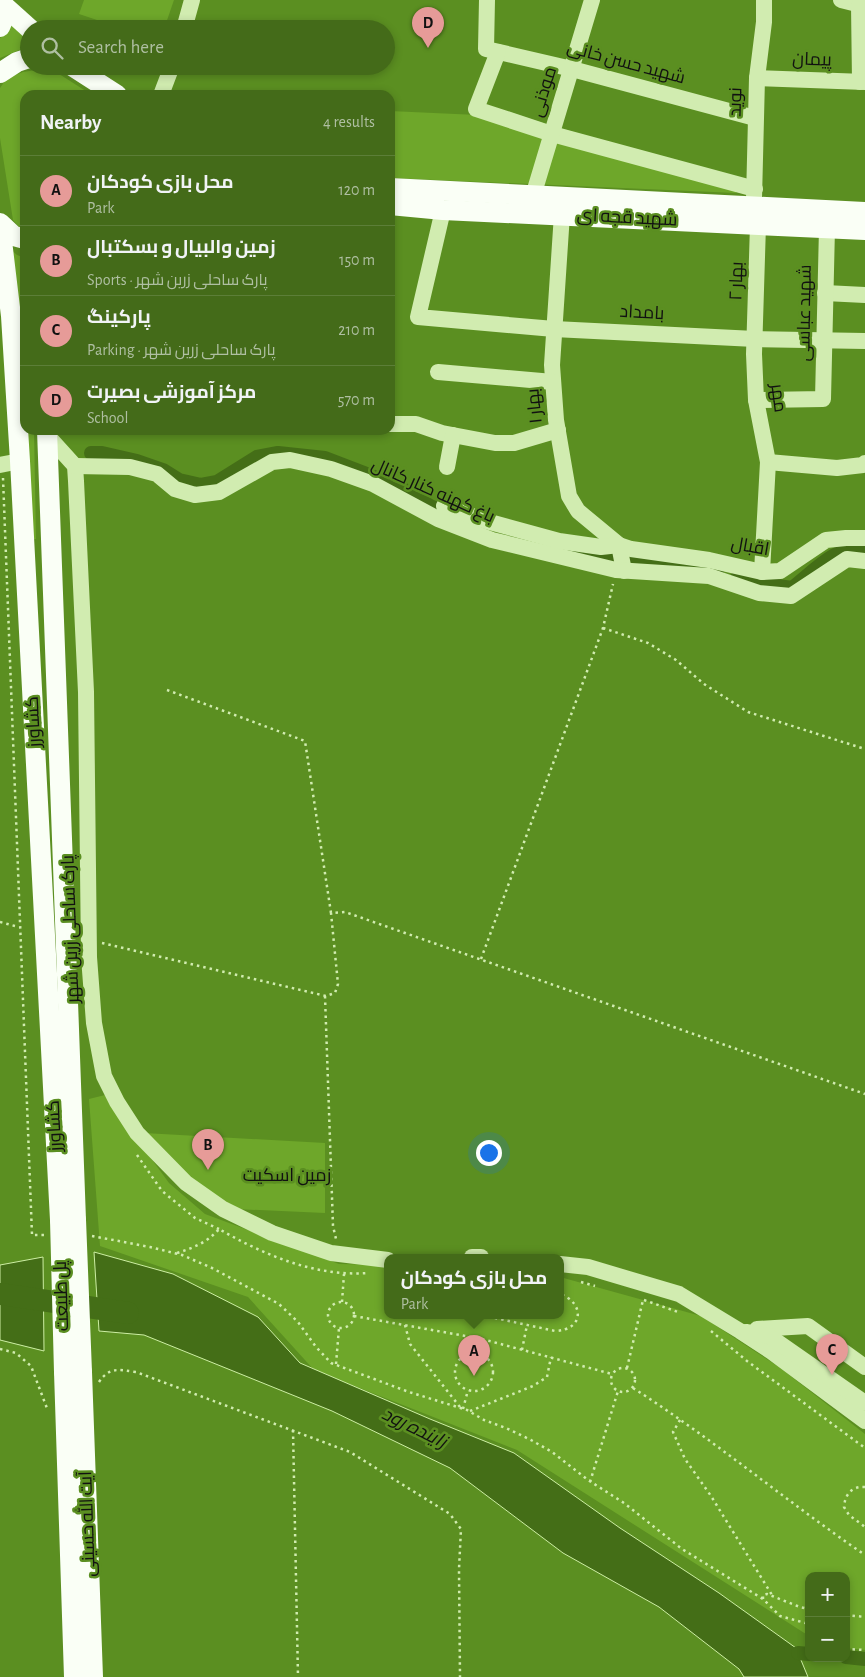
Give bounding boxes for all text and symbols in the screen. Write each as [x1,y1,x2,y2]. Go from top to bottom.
pin: D [412,7,444,48]
search box [20,20,395,75]
icon: search [38,34,66,62]
text: Search here [78,38,164,57]
street label: شهید حسن خانی [565,38,687,88]
street label: پیمان [792,50,832,72]
street label: موذنی [528,65,561,119]
street label: نوید [726,87,747,117]
text: Nearby [40,112,101,133]
text: 4 results [323,114,375,130]
text: محل بازی کودکان [87,173,234,192]
text: A [51,182,61,198]
text: 120 m [338,182,375,198]
text: Park [87,200,115,216]
street label: شهید قجه ای [576,205,678,231]
text: زمین والبیال و بسکتبال [87,238,276,257]
text: B [51,252,61,268]
text: 150 m [339,252,375,268]
street label: بهار ۲ [727,261,748,301]
street label: شهید عباسی [794,264,816,362]
text: Sports · پارک ساحلی زرین شهر [87,272,268,288]
street label: بامداد [619,303,665,323]
text: پارکینگ [87,308,151,327]
text: C [52,322,60,338]
text: 210 m [338,322,375,338]
text: Parking · پارک ساحلی زرین شهر [87,342,276,358]
street label: مهر [766,382,789,414]
text: مرکز آموزشی بصیرت [87,383,256,402]
street label: بهار ۱ [524,387,547,424]
text: D [51,392,61,408]
text: 570 m [338,392,375,408]
text: School [87,410,128,426]
street label: باغ کهنه کنار کانال [368,456,497,528]
street label: اقبال [729,535,770,560]
street label: کشاورز [23,696,45,749]
street label: پارک ساحلی زرین شهر [58,854,85,1005]
street label: کشاورز [44,1100,66,1153]
pin: B [192,1129,224,1170]
your location [476,1140,502,1166]
park label: زمین اسکیت [243,1167,331,1186]
popup [384,1254,564,1319]
street label: پل طبیعت [52,1260,74,1332]
text: محل بازی کودکان [401,1269,547,1288]
text: Park [401,1296,428,1312]
pin: C [816,1334,848,1375]
pin: A [458,1335,490,1376]
water label: زاینده رود [378,1404,451,1454]
street label: آیت الله حسینی [73,1470,100,1577]
map controls [805,1572,850,1662]
button: + [805,1572,850,1617]
button: − [805,1617,850,1662]

